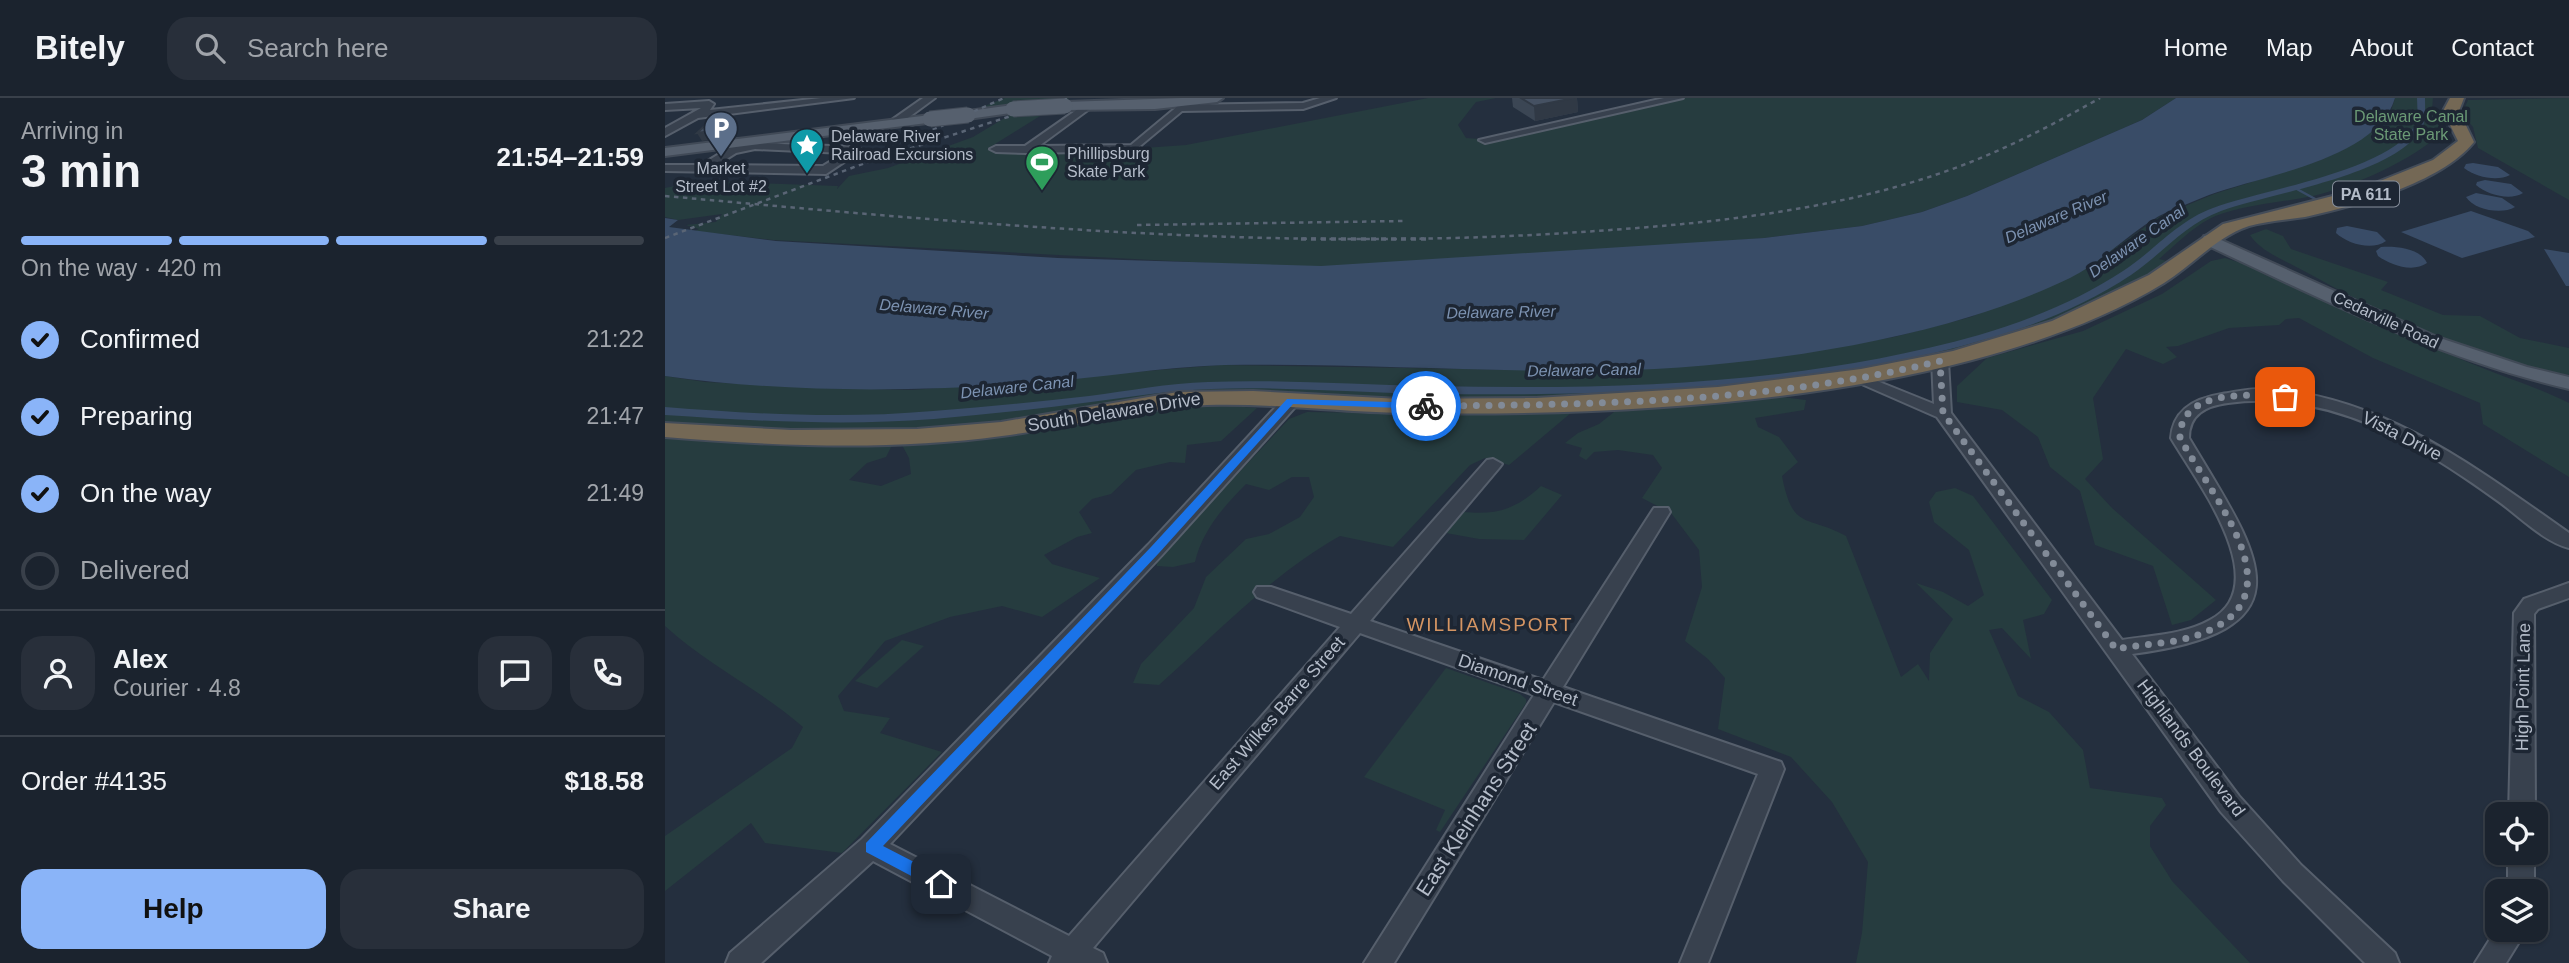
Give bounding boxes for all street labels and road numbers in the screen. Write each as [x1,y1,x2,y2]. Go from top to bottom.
road number: PA 611 [2333,181,2399,206]
street label: Cedarville Road [2331,288,2441,352]
street label: South Delaware Drive [1026,388,1202,436]
street label: Vista Drive [2359,407,2445,465]
street label: High Point Lane [2512,623,2534,751]
street label: East Wilkes Barre Street [1205,632,1349,794]
street label: Diamond Street [1456,650,1580,710]
street label: Highlands Boulevard [2133,676,2249,820]
street label: East Kleinhans Street [1411,718,1541,900]

